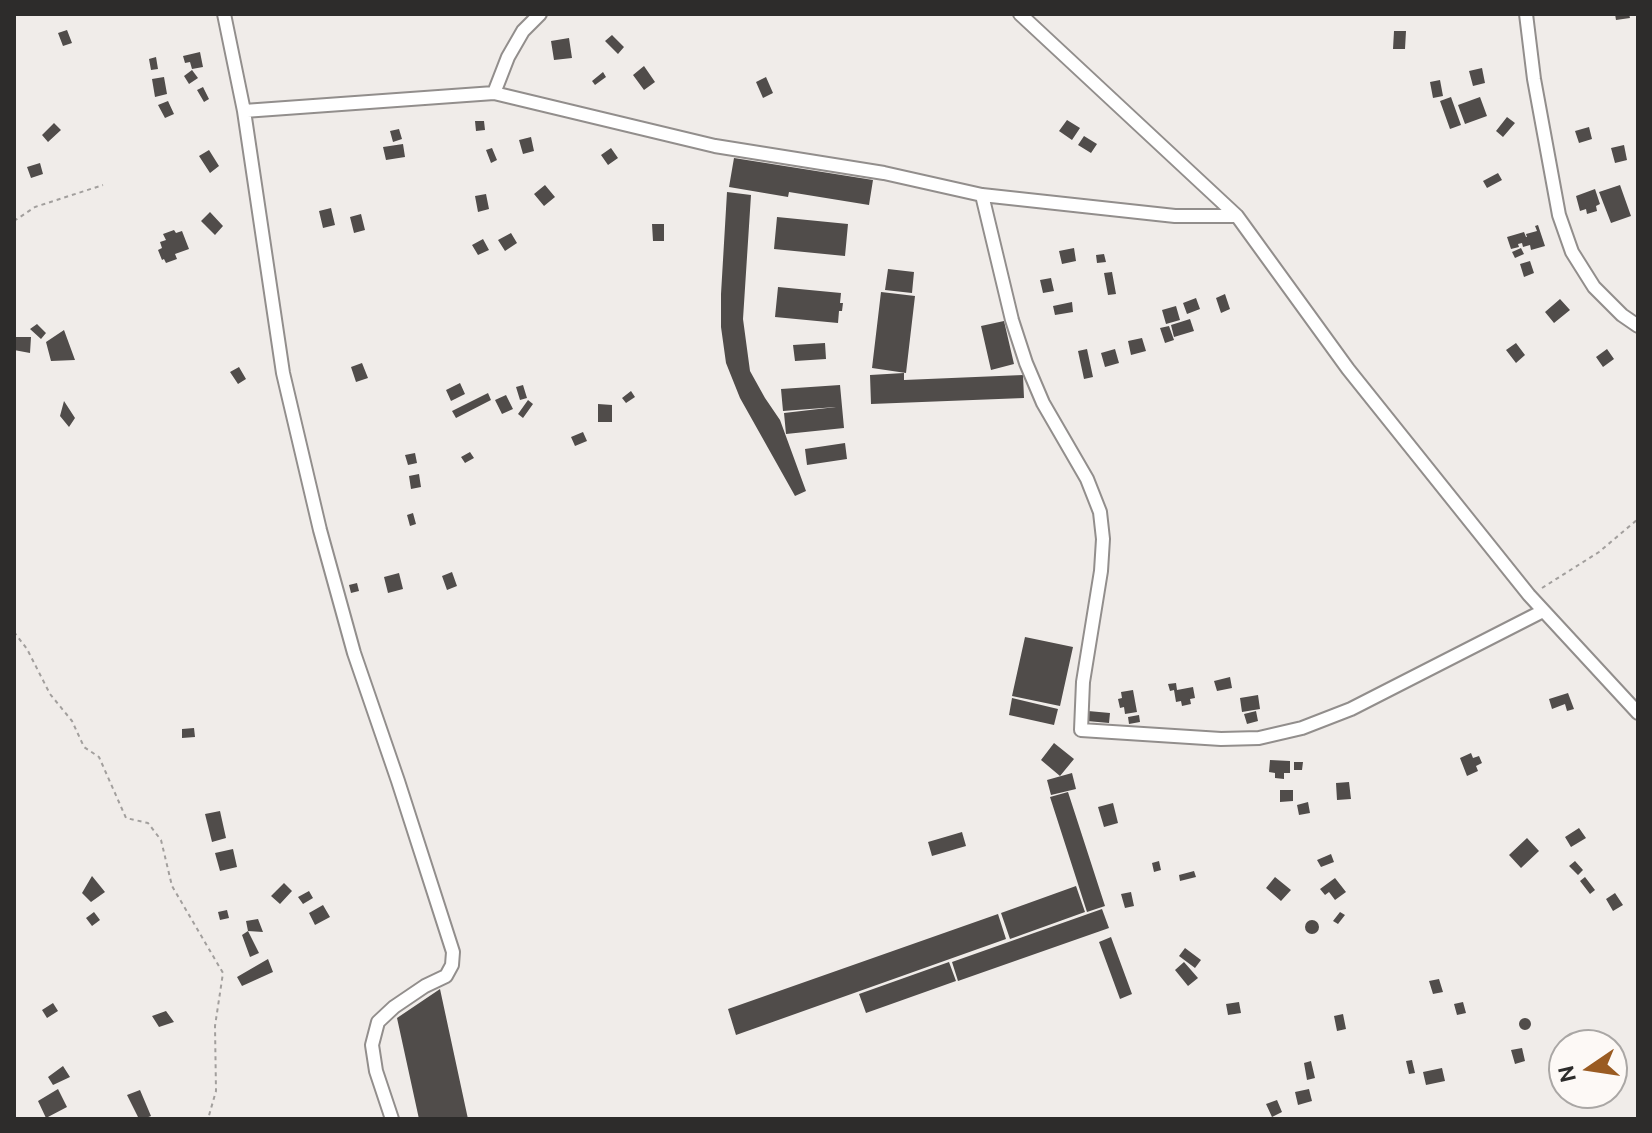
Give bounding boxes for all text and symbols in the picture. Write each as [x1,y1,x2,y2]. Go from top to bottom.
north arrow [1548,1029,1628,1109]
text: N [1552,1063,1580,1085]

